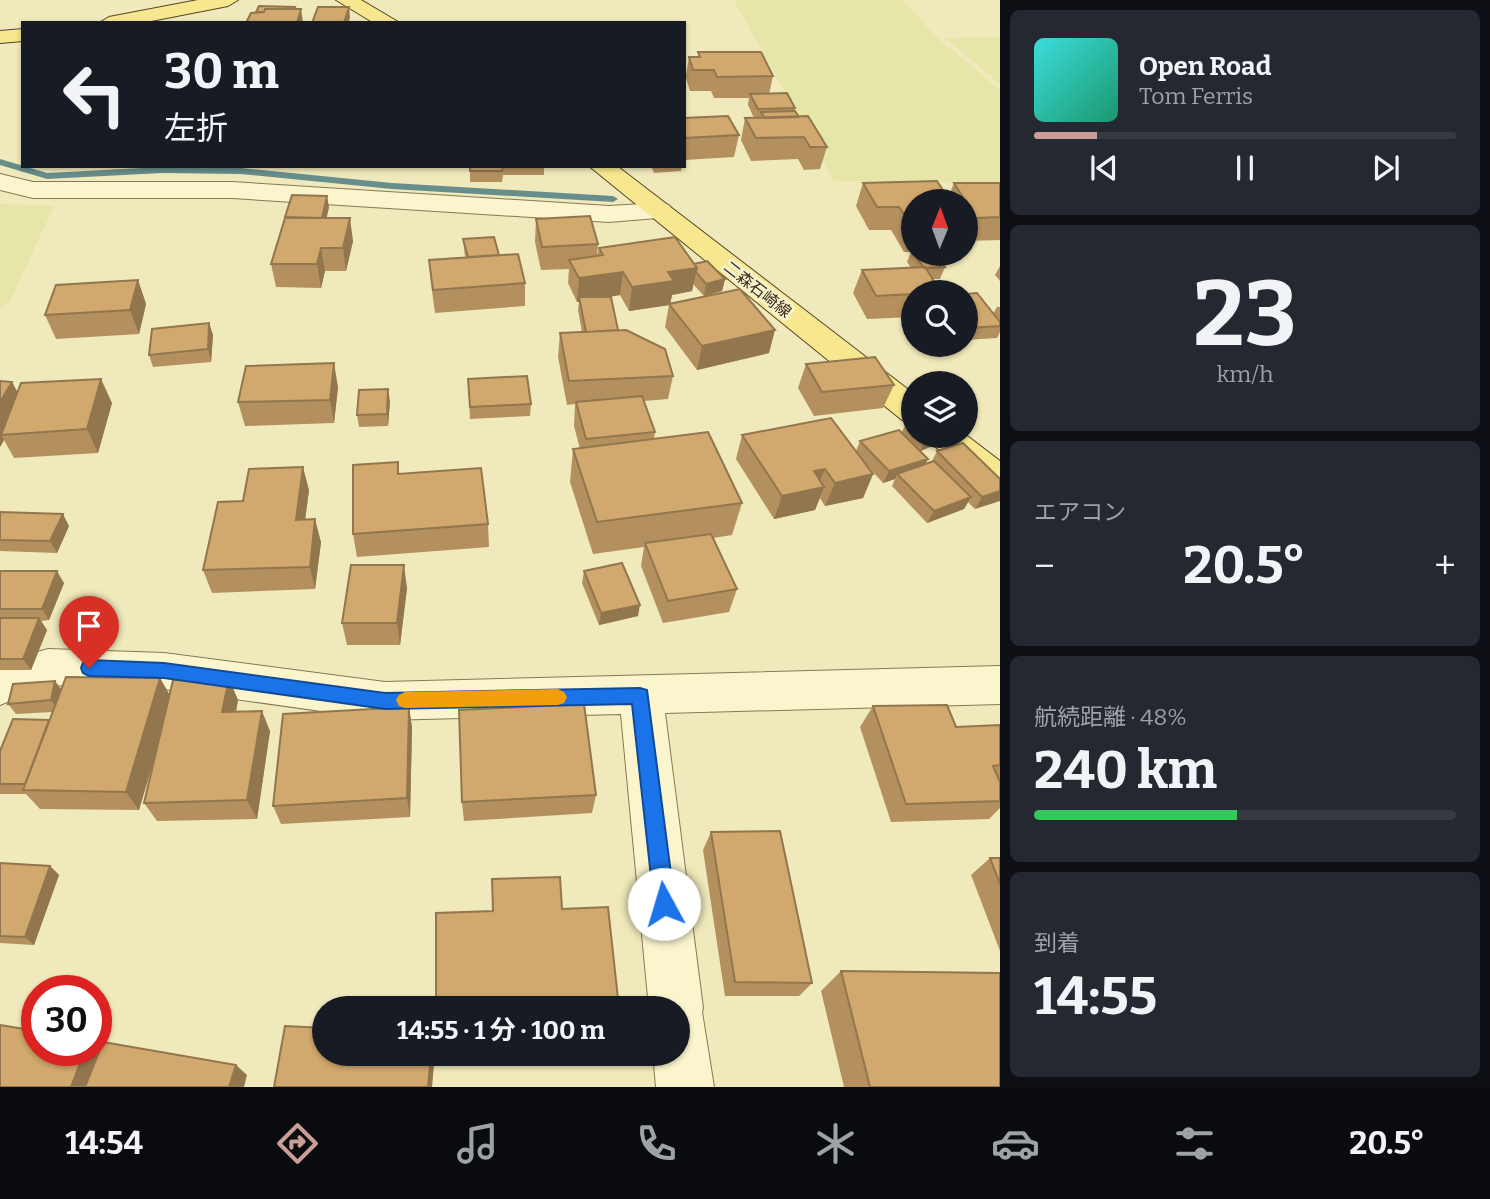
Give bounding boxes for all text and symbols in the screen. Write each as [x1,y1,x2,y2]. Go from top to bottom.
text: 30 m [164,42,279,101]
icon: left [49,49,140,140]
text: Open Road [1139,51,1271,82]
text: Tom Ferris [1139,82,1253,110]
text: 左折 [164,109,228,147]
icon: previous [1085,149,1123,187]
icon: pause [1226,149,1264,187]
icon: next [1367,149,1405,187]
north arrow [901,189,978,266]
map controls [901,189,978,448]
street label: 二森石崎線 [720,257,795,322]
text: 23 [1193,260,1297,369]
button: search [901,280,978,357]
text: km/h [1217,360,1273,388]
button: layers [901,371,978,448]
text: エアコン [1034,498,1126,526]
text: 20.5° [1183,534,1306,597]
text: − [1034,543,1055,589]
text: + [1434,543,1456,589]
pin [59,596,119,668]
icon: arrive [70,607,108,645]
text: 航続距離 · 48% [1034,703,1187,731]
text: 240 km [1034,739,1217,802]
position arrow [627,867,701,941]
text: 到着 [1034,929,1080,957]
text: 14:55 [1034,965,1157,1028]
speed limit sign: 30 [21,975,112,1066]
text: 14:55 · 1 分 · 100 m [397,1015,605,1046]
icon: directions [273,1119,322,1168]
icon: music [453,1119,502,1168]
icon: phone [632,1119,681,1168]
icon: climate [811,1119,860,1168]
icon: car [991,1119,1040,1168]
icon: filters [1170,1119,1219,1168]
text: 14:54 [65,1124,143,1162]
text: 20.5° [1349,1124,1425,1162]

